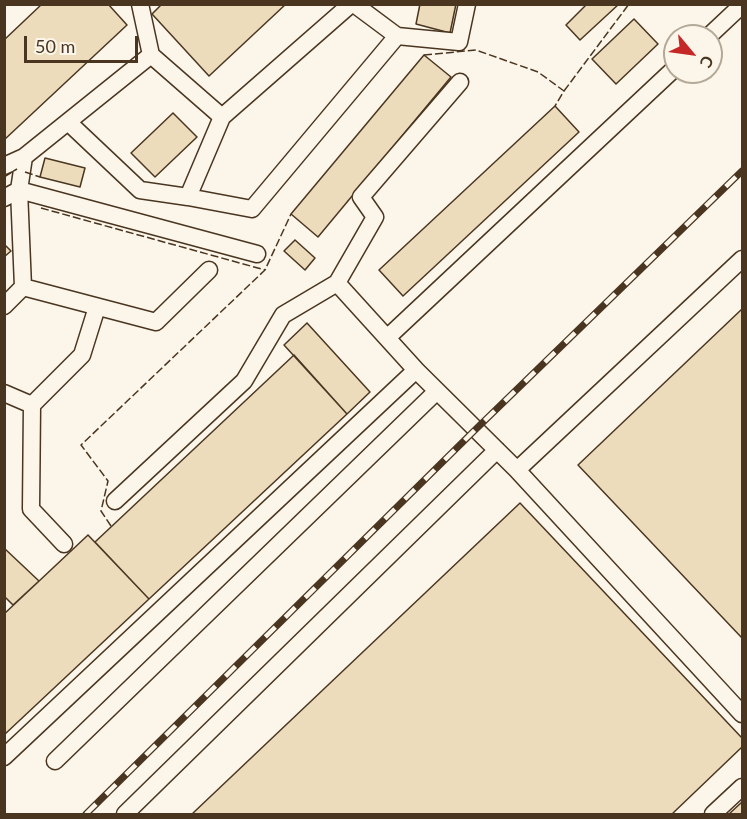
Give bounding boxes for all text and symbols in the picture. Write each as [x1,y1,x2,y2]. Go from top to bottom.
scale bar [27,24,141,62]
north arrow [663,24,723,84]
text: 50 m [35,35,75,57]
text: С [697,53,718,71]

